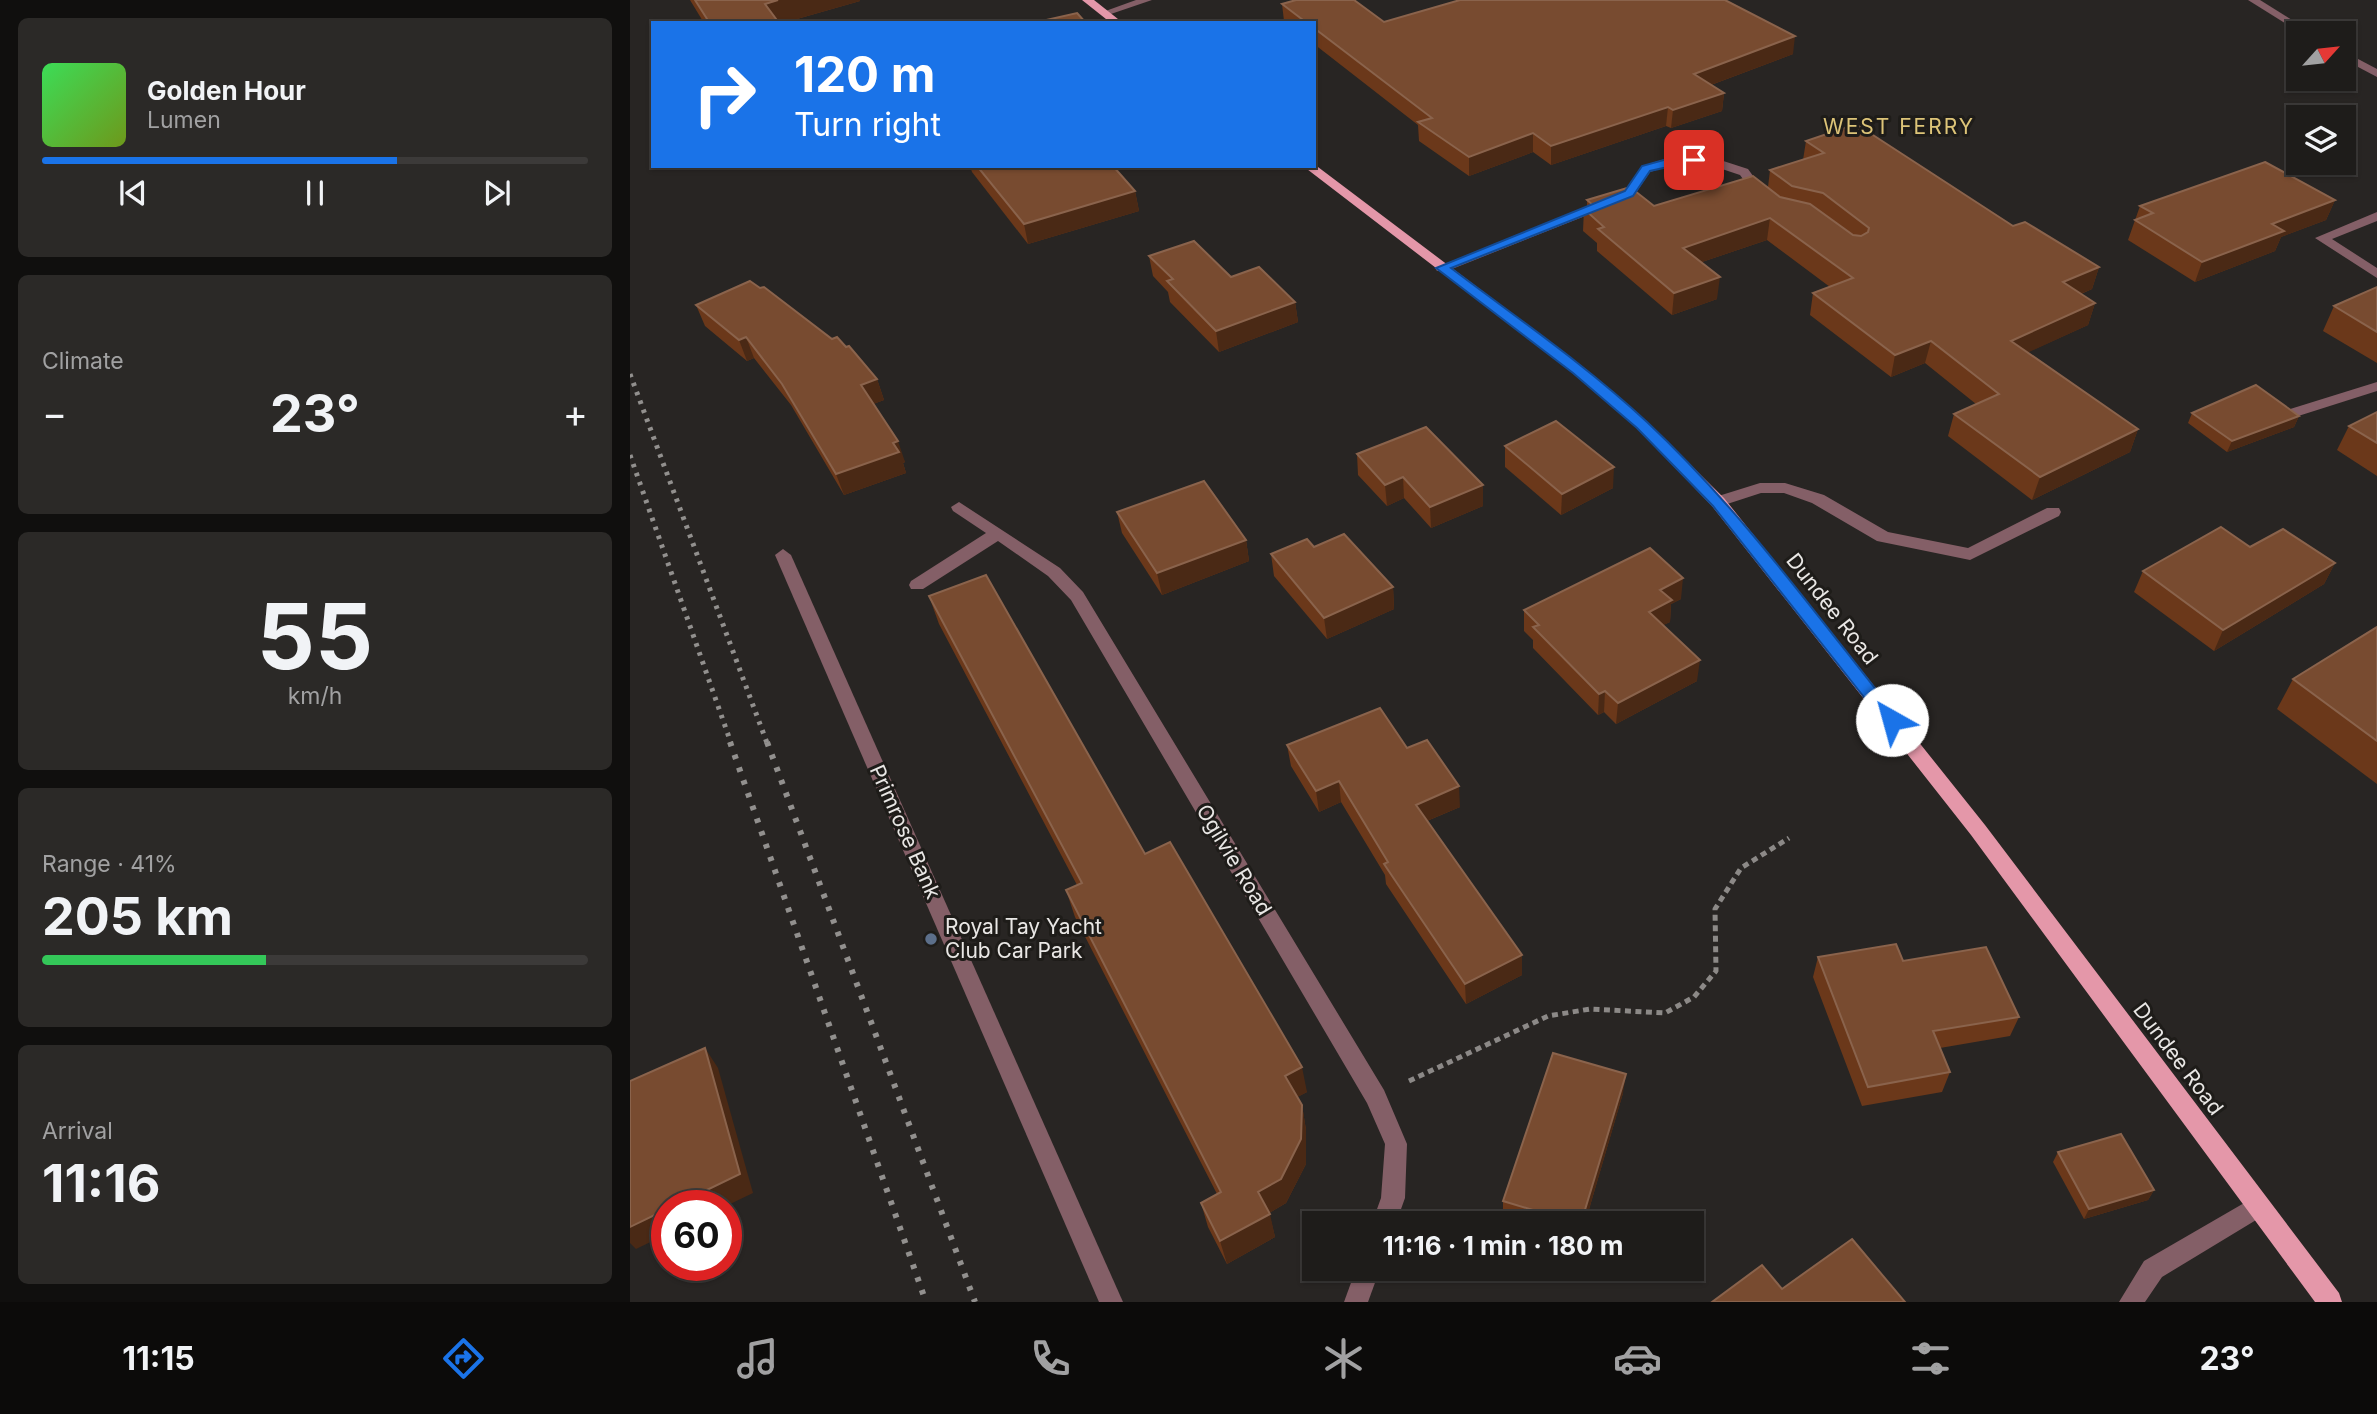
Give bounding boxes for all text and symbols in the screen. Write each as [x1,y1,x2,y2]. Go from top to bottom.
north arrow [2286,21,2356,91]
map controls [2286,21,2356,175]
text: 120 m [794,45,935,104]
icon: right [679,49,770,140]
text: Golden Hour [147,75,306,106]
text: Turn right [794,105,941,144]
button: layers [2286,105,2356,175]
text: Lumen [147,106,221,134]
district label: WEST FERRY [1823,114,1975,139]
pin [1664,130,1724,190]
icon: arrive [1675,141,1713,179]
icon: previous [114,174,152,212]
icon: pause [296,174,334,212]
icon: next [478,174,516,212]
text: Climate [42,347,124,375]
text: 23° [270,382,360,445]
text: − [42,390,67,436]
text: + [563,390,588,436]
street label: Dundee Road [1781,548,1883,669]
text: 55 [257,581,373,691]
text: km/h [288,682,342,710]
position arrow [1855,683,1929,757]
street label: Primrose Bank [865,761,946,903]
street label: Ogilvie Road [1192,800,1277,920]
text: Range · 41% [42,850,177,878]
text: 205 km [42,885,233,948]
place label: Royal Tay Yacht Club Car Park [945,914,1102,963]
marker: Royal Tay Yacht Club Car Park [923,931,939,947]
street label: Dundee Road [2128,998,2229,1120]
text: Arrival [42,1117,113,1145]
text: 11:16 [42,1152,160,1215]
speed limit sign: 60 [651,1190,742,1281]
text: 11:16 · 1 min · 180 m [1382,1230,1624,1261]
icon: directions [439,1334,488,1383]
icon: music [733,1334,782,1383]
icon: phone [1026,1334,1075,1383]
icon: climate [1319,1334,1368,1383]
icon: car [1613,1334,1662,1383]
icon: filters [1906,1334,1955,1383]
text: 11:15 [122,1339,195,1378]
text: 23° [2199,1339,2255,1378]

